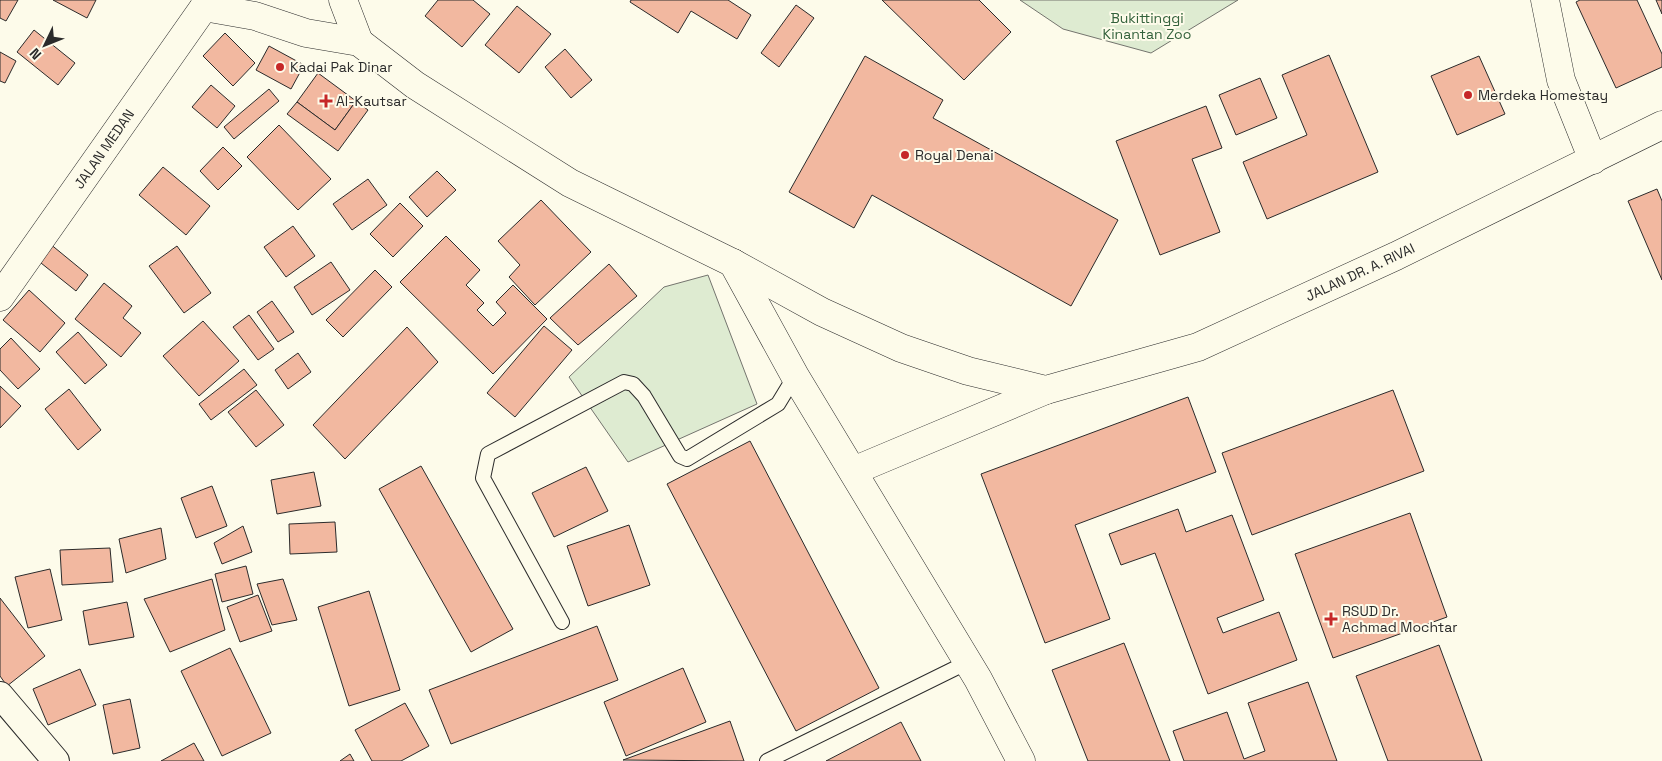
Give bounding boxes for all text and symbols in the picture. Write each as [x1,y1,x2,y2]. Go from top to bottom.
park label: Bukittinggi Kinantan Zoo [1103,9,1191,43]
north arrow [20,20,70,70]
text: N [26,44,45,63]
place label: Kadai Pak Dinar [290,58,393,76]
marker: Kadai Pak Dinar [274,61,286,73]
place label: Merdeka Homestay [1478,86,1608,104]
marker: Merdeka Homestay [1462,89,1474,101]
place label: Al-Kautsar [336,92,407,110]
marker: Al-Kautsar [320,95,332,107]
street label: JALAN MEDAN [70,106,138,192]
place label: Royal Denai [915,146,994,164]
marker: Royal Denai [899,149,911,161]
street label: JALAN DR. A. RIVAI [1302,239,1418,305]
place label: RSUD Dr. Achmad Mochtar [1342,602,1458,636]
marker: RSUD Dr. Achmad Mochtar [1324,612,1338,626]

